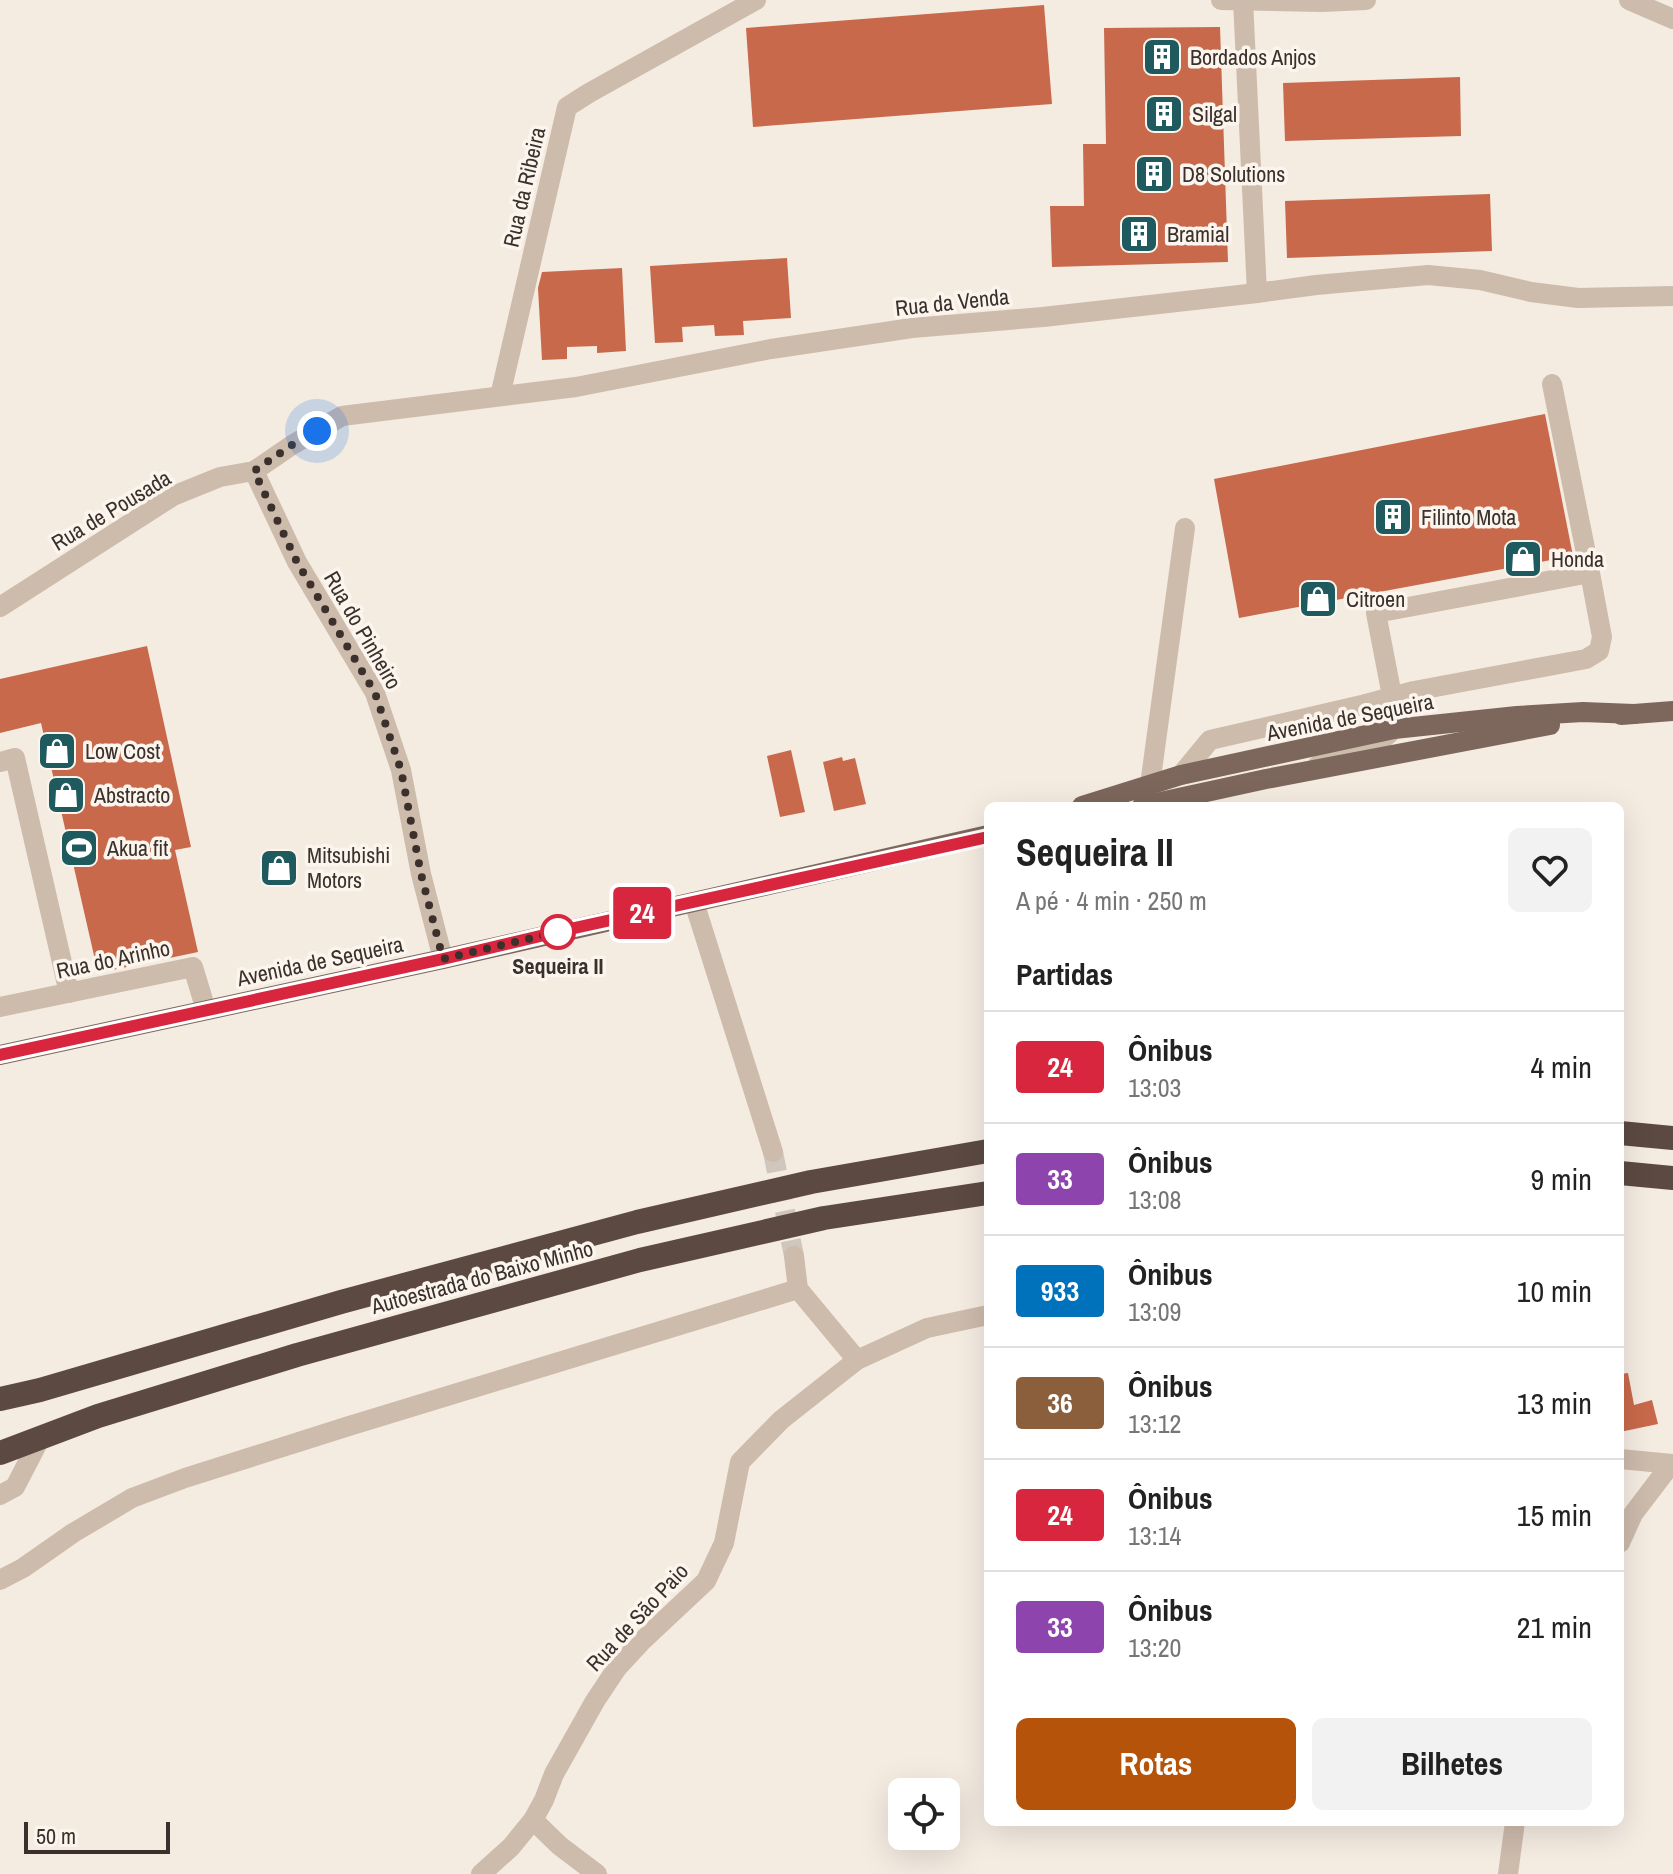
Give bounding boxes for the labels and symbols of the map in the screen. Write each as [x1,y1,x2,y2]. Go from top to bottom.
building icon: Bordados Anjos [1141,36,1183,78]
place label: Bordados Anjos [1190,42,1316,72]
building icon: Silgal [1143,93,1185,135]
place label: Silgal [1192,99,1237,129]
street label: Rua da Ribeira [496,124,552,250]
building icon: D8 Solutions [1133,153,1175,195]
place label: D8 Solutions [1182,159,1285,189]
building icon: Bramial [1118,213,1160,255]
place label: Bramial [1167,219,1229,249]
street label: Rua da Venda [894,281,1010,323]
your location [297,411,337,451]
street label: Rua de Pousada [46,463,176,557]
building icon: Filinto Mota [1372,496,1414,538]
place label: Filinto Mota [1421,502,1516,532]
shop icon: Honda [1502,538,1544,580]
place label: Honda [1551,544,1604,574]
street label: Rua do Pinheiro [317,566,409,694]
shop icon: Citroen [1297,578,1339,620]
place label: Citroen [1346,584,1405,614]
street label: Avenida de Sequeira [1263,686,1436,748]
shop icon: Low Cost [36,730,78,772]
place label: Low Cost [85,736,160,766]
shop icon: Abstracto [45,774,87,816]
place label: Abstracto [93,780,170,810]
sports icon: Akua fit [58,827,100,869]
place label: Akua fit [106,833,168,863]
place label: Mitsubishi Motors [307,840,390,895]
shop icon: Mitsubishi Motors [258,847,300,889]
line badge: 24 [606,887,678,939]
marker: Sequeira II [541,915,575,949]
street label: Avenida de Sequeira [233,929,406,993]
street label: Rua do Arinho [53,932,173,986]
place label: Sequeira II [512,951,604,981]
street label: Autoestrada do Baixo Minho [367,1233,596,1321]
street label: Rua de São Paio [579,1557,695,1677]
scale bar [24,1818,170,1854]

